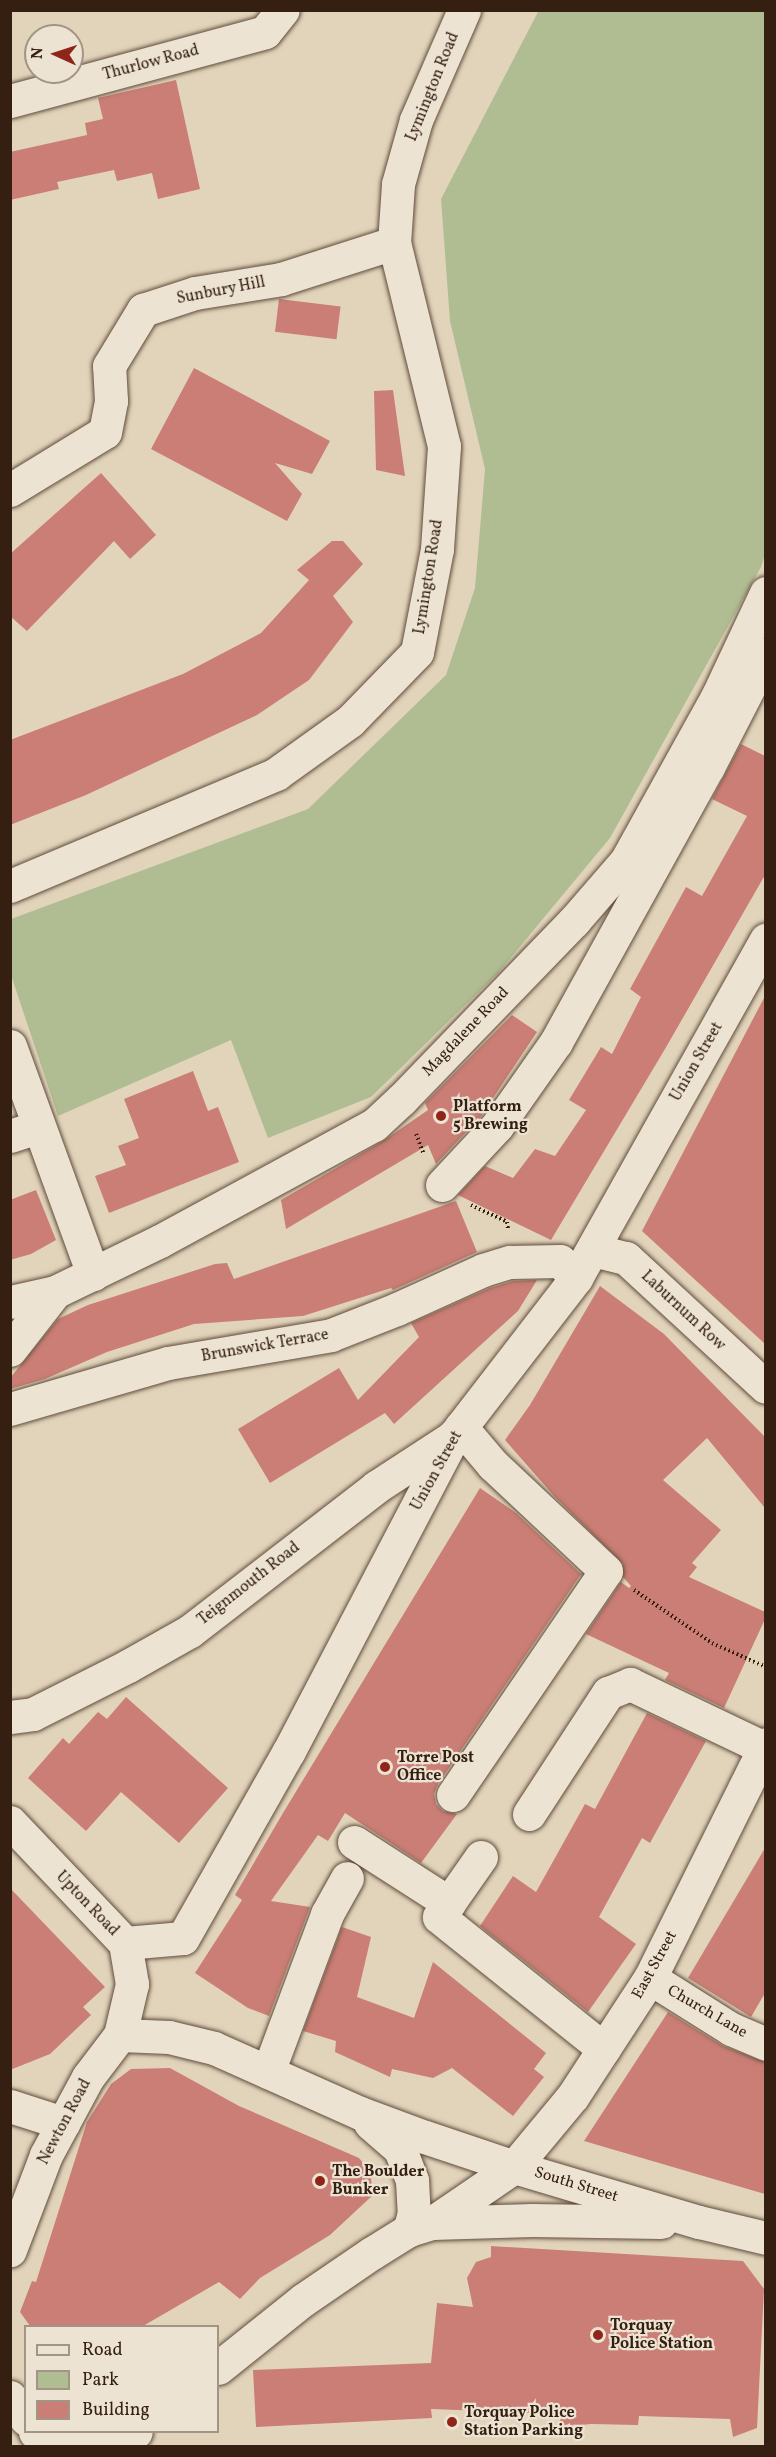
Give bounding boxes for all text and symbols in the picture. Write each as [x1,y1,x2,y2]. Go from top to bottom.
north arrow [24,24,84,84]
street label: Lymington Road [402,30,464,144]
street label: Thurlow Road [101,41,201,85]
text: N [27,47,49,60]
street label: Sunbury Hill [175,273,267,309]
street label: Lymington Road [410,518,448,636]
street label: Magdalene Road [419,983,513,1081]
street label: Union Street [667,1019,727,1105]
place label: Platform 5 Brewing [453,1097,528,1135]
marker: Platform 5 Brewing [434,1109,448,1123]
street label: Laburnum Row [637,1267,729,1355]
street label: Brunswick Terrace [200,1325,330,1367]
street label: Union Street [407,1428,467,1514]
street label: Teignmouth Road [194,1538,304,1630]
place label: Torre Post Office [397,1748,474,1786]
marker: Torre Post Office [378,1760,392,1774]
street label: Upton Road [51,1868,123,1940]
street label: East Street [628,1927,682,2003]
street label: Church Lane [664,1981,750,2043]
street label: Newton Road [34,2076,96,2168]
place label: The Boulder Bunker [332,2162,424,2200]
street label: South Street [532,2163,620,2207]
marker: The Boulder Bunker [313,2174,327,2188]
place label: Torquay Police Station [610,2316,713,2354]
legend [24,2325,219,2433]
marker: Torquay Police Station [591,2328,605,2342]
text: Road [82,2338,123,2363]
text: Park [82,2368,119,2393]
text: Building [82,2398,150,2423]
place label: Torquay Police Station Parking [464,2403,583,2441]
marker: Torquay Police Station Parking [445,2415,459,2429]

